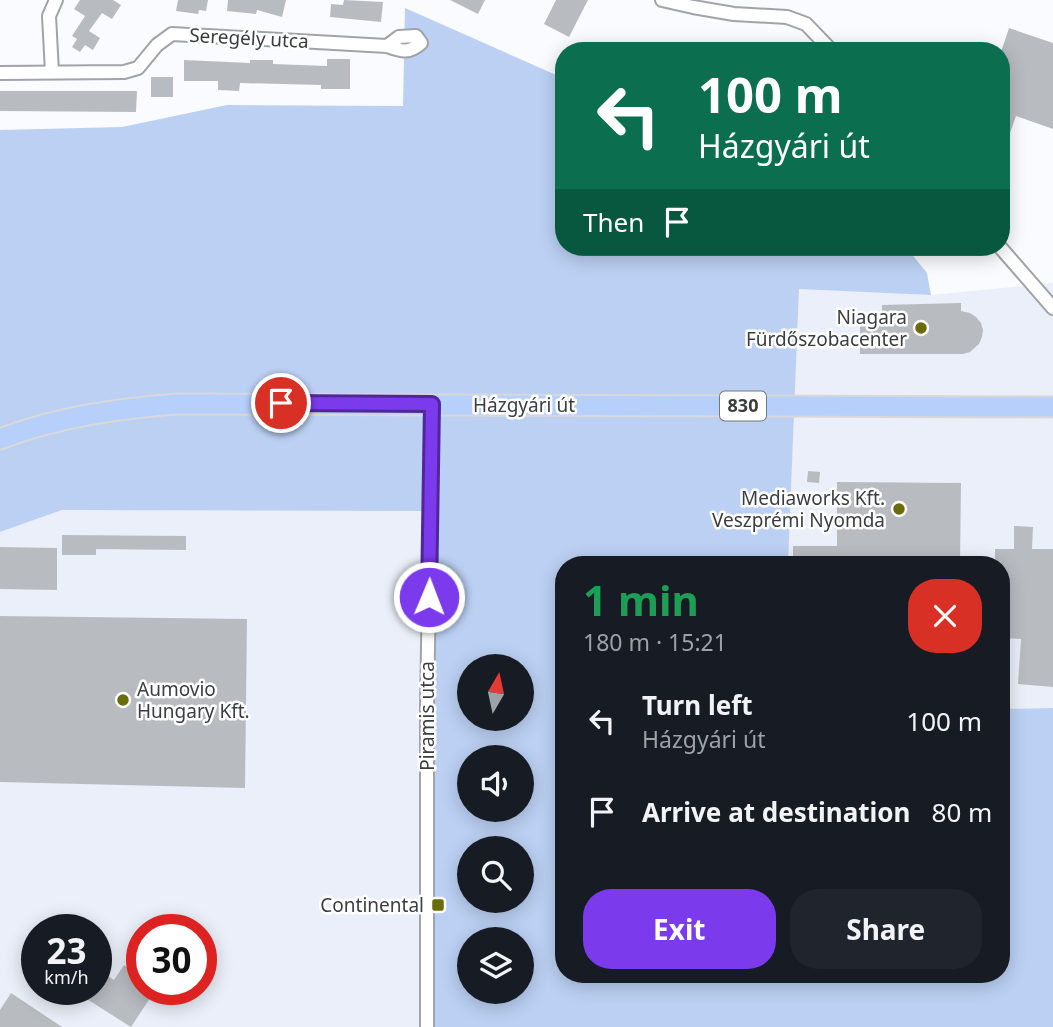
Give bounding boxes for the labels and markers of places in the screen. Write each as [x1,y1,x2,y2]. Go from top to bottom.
place label: Niagara Fürdőszobacenter [746,304,907,352]
marker: Niagara Fürdőszobacenter [913,320,929,336]
pin [251,373,311,433]
place label: Mediaworks Kft. Veszprémi Nyomda [712,485,885,533]
marker: Mediaworks Kft. Veszprémi Nyomda [891,501,907,517]
place label: Aumovio Hungary Kft. [137,676,250,724]
marker: Aumovio Hungary Kft. [115,692,131,708]
place label: Continental [320,892,424,918]
marker: Continental [430,897,446,913]

